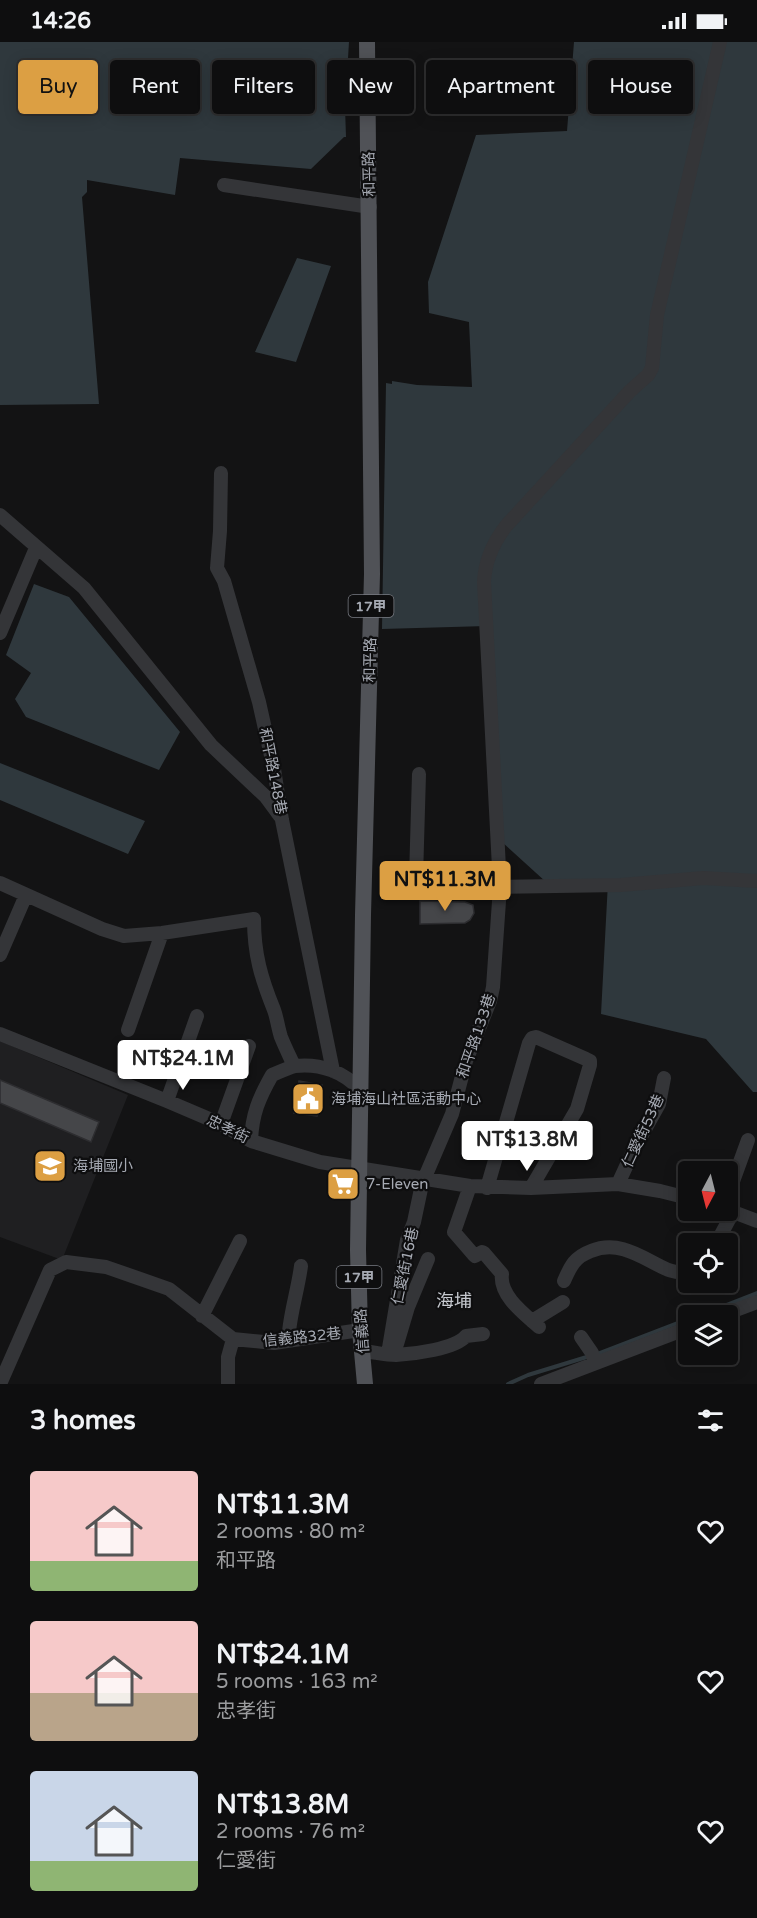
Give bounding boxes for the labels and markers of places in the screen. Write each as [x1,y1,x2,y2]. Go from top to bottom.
pin: NT$11.3M [383,861,507,912]
pin: NT$24.1M [121,1040,245,1091]
public building icon: 海埔海山社區活動中心 [290,1081,326,1117]
place label: 海埔海山社區活動中心 [331,1090,481,1108]
pin: NT$13.8M [465,1121,589,1172]
school or university icon: 海埔國小 [32,1148,68,1184]
place label: 海埔國小 [73,1157,133,1175]
supermarket icon: 7-Eleven [325,1166,361,1202]
place label: 7-Eleven [366,1175,428,1193]

